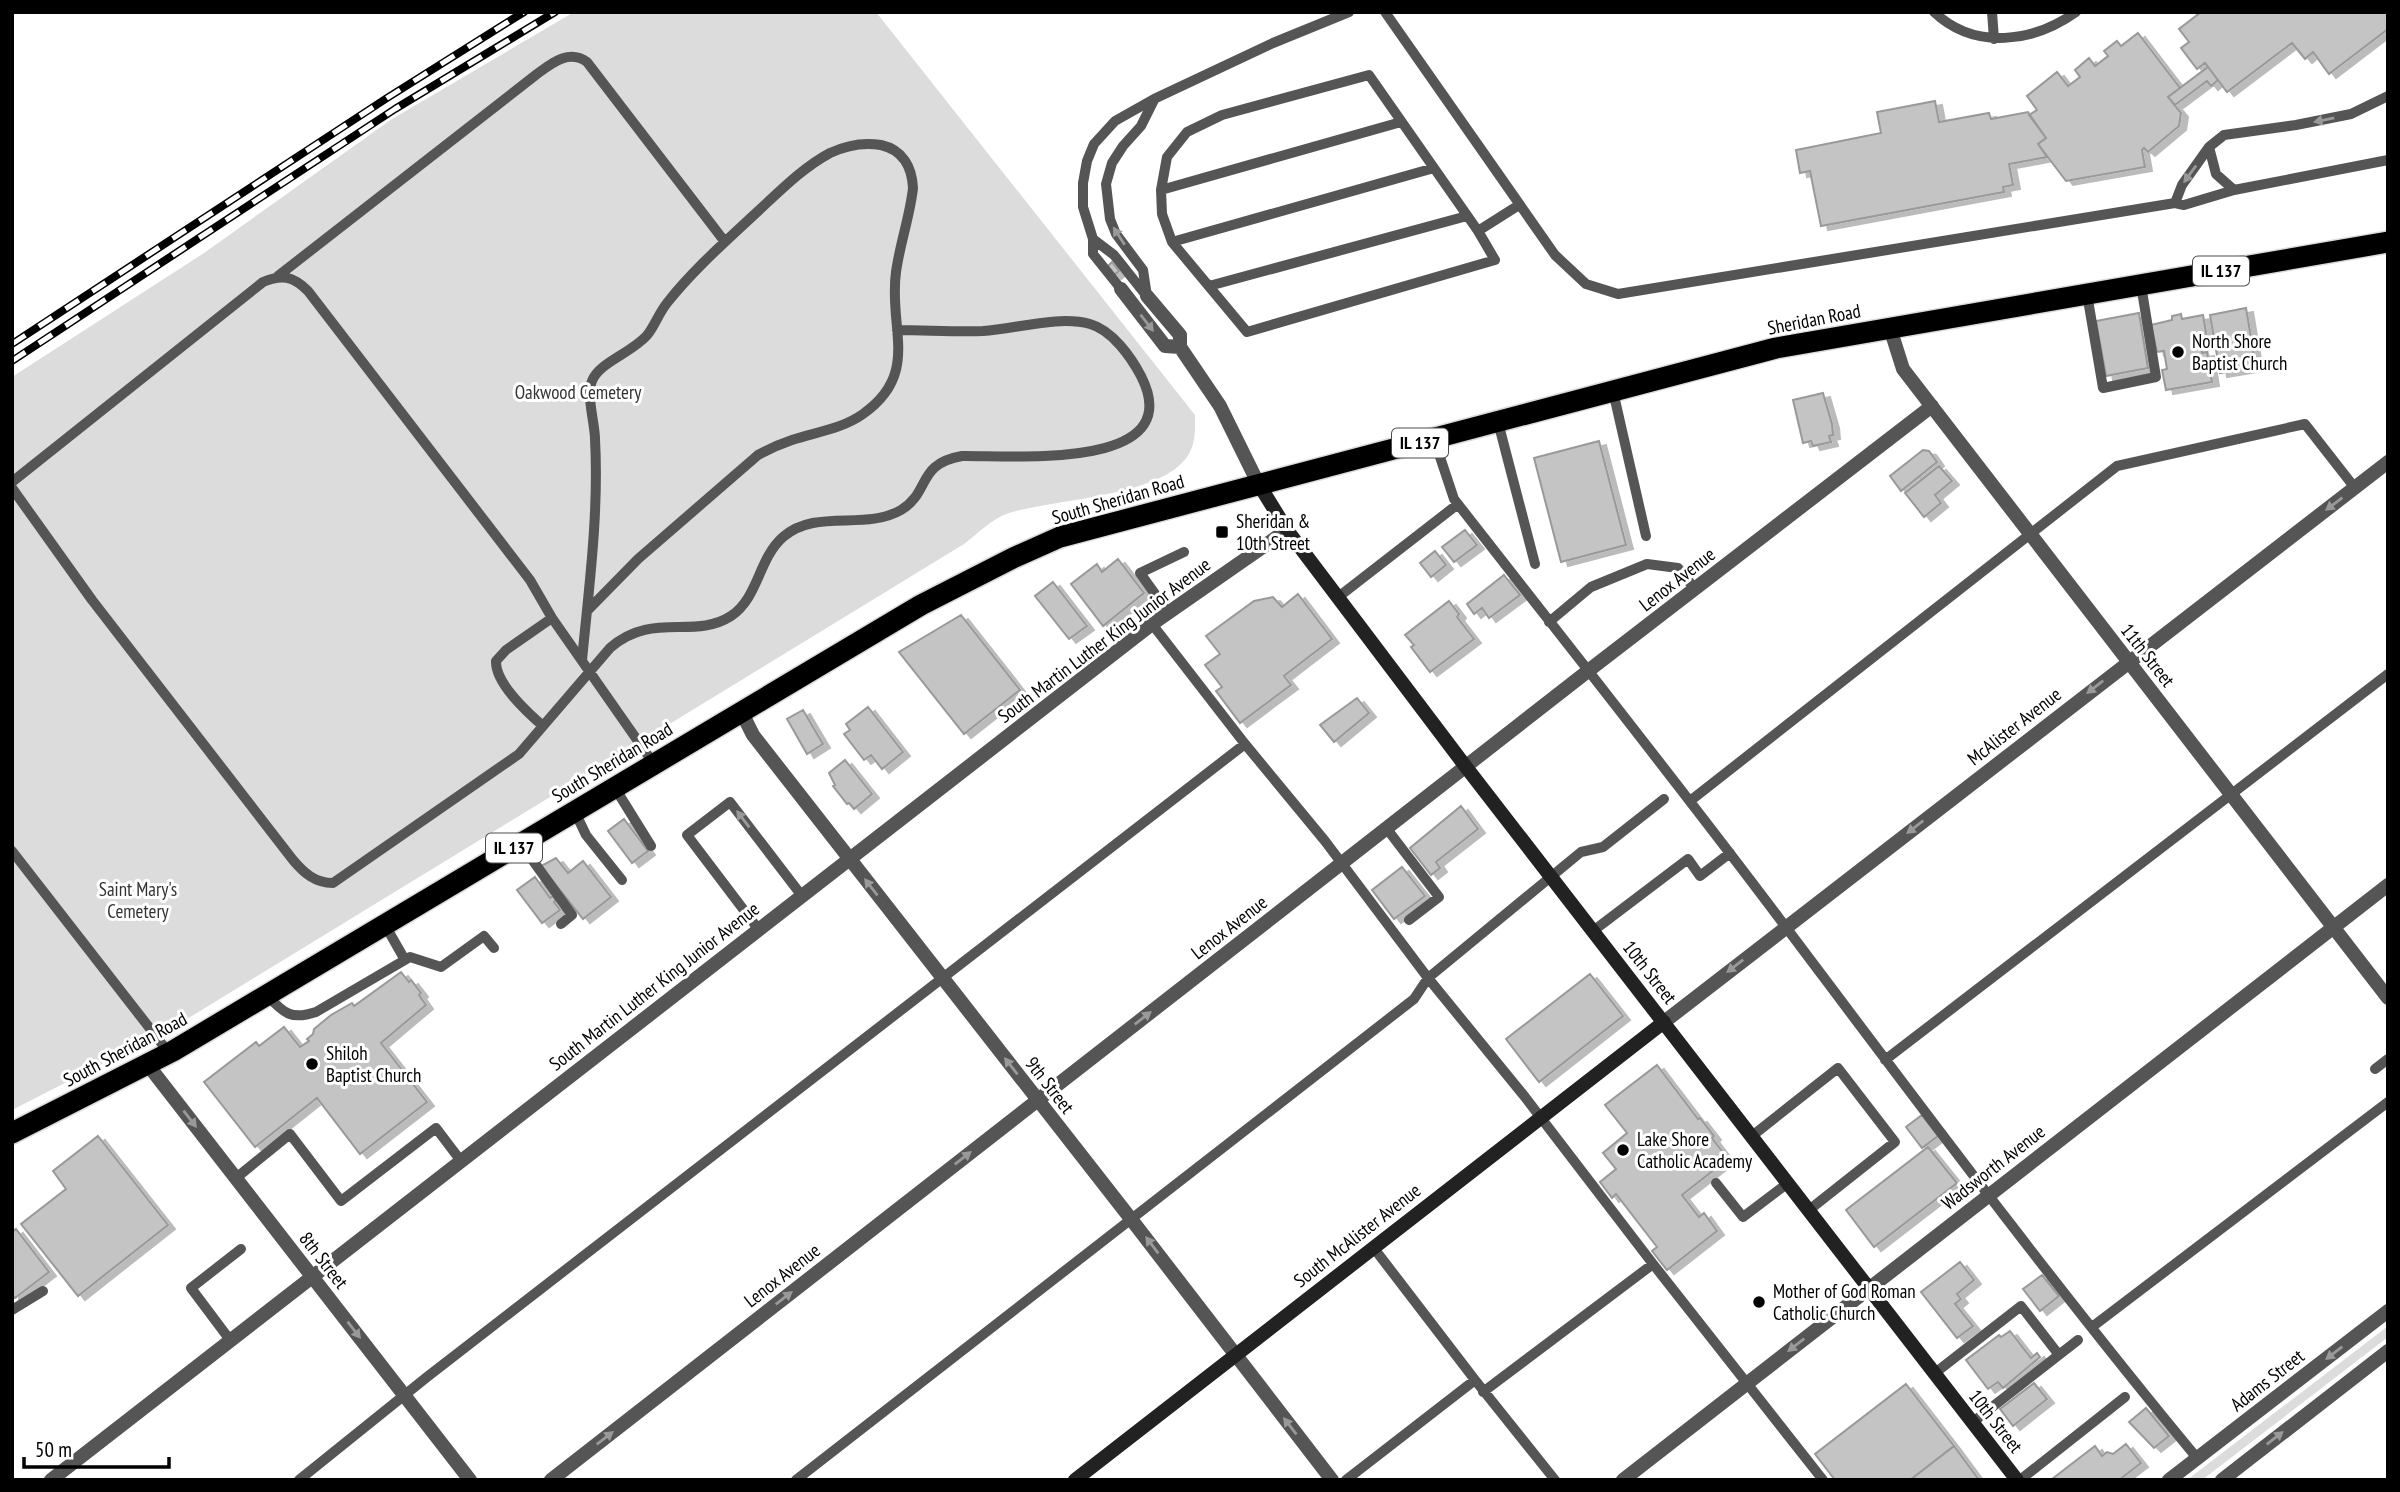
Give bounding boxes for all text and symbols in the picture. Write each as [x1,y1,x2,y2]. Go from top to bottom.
one-way arrow [2313,114,2335,125]
one-way arrow [2183,165,2197,183]
one-way arrow [1113,226,1126,246]
road number: IL 137 [2193,256,2249,286]
street label: Sheridan Road [1765,298,1863,340]
one-way arrow [1140,314,1155,332]
place label: North Shore Baptist Church [2192,329,2287,375]
marker: North Shore Baptist Church [2170,344,2186,360]
park label: Oakwood Cemetery [515,380,642,404]
road number: IL 137 [1392,428,1448,458]
street label: South Sheridan Road [1049,469,1187,529]
one-way arrow [2324,497,2343,511]
place label: Sheridan & 10th Street [1236,509,1311,555]
marker: Sheridan & 10th Street [1214,524,1230,540]
street label: Lenox Avenue [1634,542,1720,616]
street label: South Martin Luther King Junior Avenue [993,552,1215,728]
street label: 11th Street [2116,618,2181,692]
one-way arrow [2086,680,2104,694]
street label: McAlister Avenue [1962,682,2066,770]
street label: South Sheridan Road [547,717,677,807]
one-way arrow [736,809,750,828]
one-way arrow [1907,819,1925,834]
road number: IL 137 [486,834,542,862]
park label: Saint Mary's Cemetery [99,877,177,923]
one-way arrow [864,878,879,896]
street label: Lenox Avenue [1186,890,1272,964]
street label: South Martin Luther King Junior Avenue [544,896,764,1076]
street label: 10th Street [1618,935,1683,1009]
one-way arrow [1727,959,1745,974]
street label: South Sheridan Road [59,1006,191,1092]
one-way arrow [1134,1011,1152,1025]
place label: Shiloh Baptist Church [326,1041,421,1087]
street label: 9th Street [1020,1052,1080,1119]
marker: Shiloh Baptist Church [304,1056,320,1072]
one-way arrow [1004,1058,1019,1076]
one-way arrow [182,1110,196,1128]
street label: Wadsworth Avenue [1937,1119,2050,1215]
place label: Lake Shore Catholic Academy [1637,1127,1753,1173]
marker: Lake Shore Catholic Academy [1615,1142,1631,1158]
one-way arrow [954,1150,972,1165]
street label: South McAlister Avenue [1289,1178,1425,1292]
street label: 8th Street [294,1227,354,1294]
one-way arrow [1144,1237,1159,1255]
street label: Lenox Avenue [739,1238,825,1312]
place label: Mother of God Roman Catholic Church [1773,1279,1916,1325]
one-way arrow [775,1291,793,1305]
marker: Mother of God Roman Catholic Church [1751,1294,1767,1310]
one-way arrow [346,1321,360,1339]
one-way arrow [1787,1337,1805,1352]
street label: Adams Street [2225,1343,2309,1416]
one-way arrow [2325,1345,2343,1360]
street label: 10th Street [1964,1384,2029,1458]
one-way arrow [1283,1417,1298,1435]
scale bar [24,1426,170,1470]
one-way arrow [2266,1430,2284,1445]
one-way arrow [596,1431,614,1445]
text: 50 m [35,1436,72,1463]

